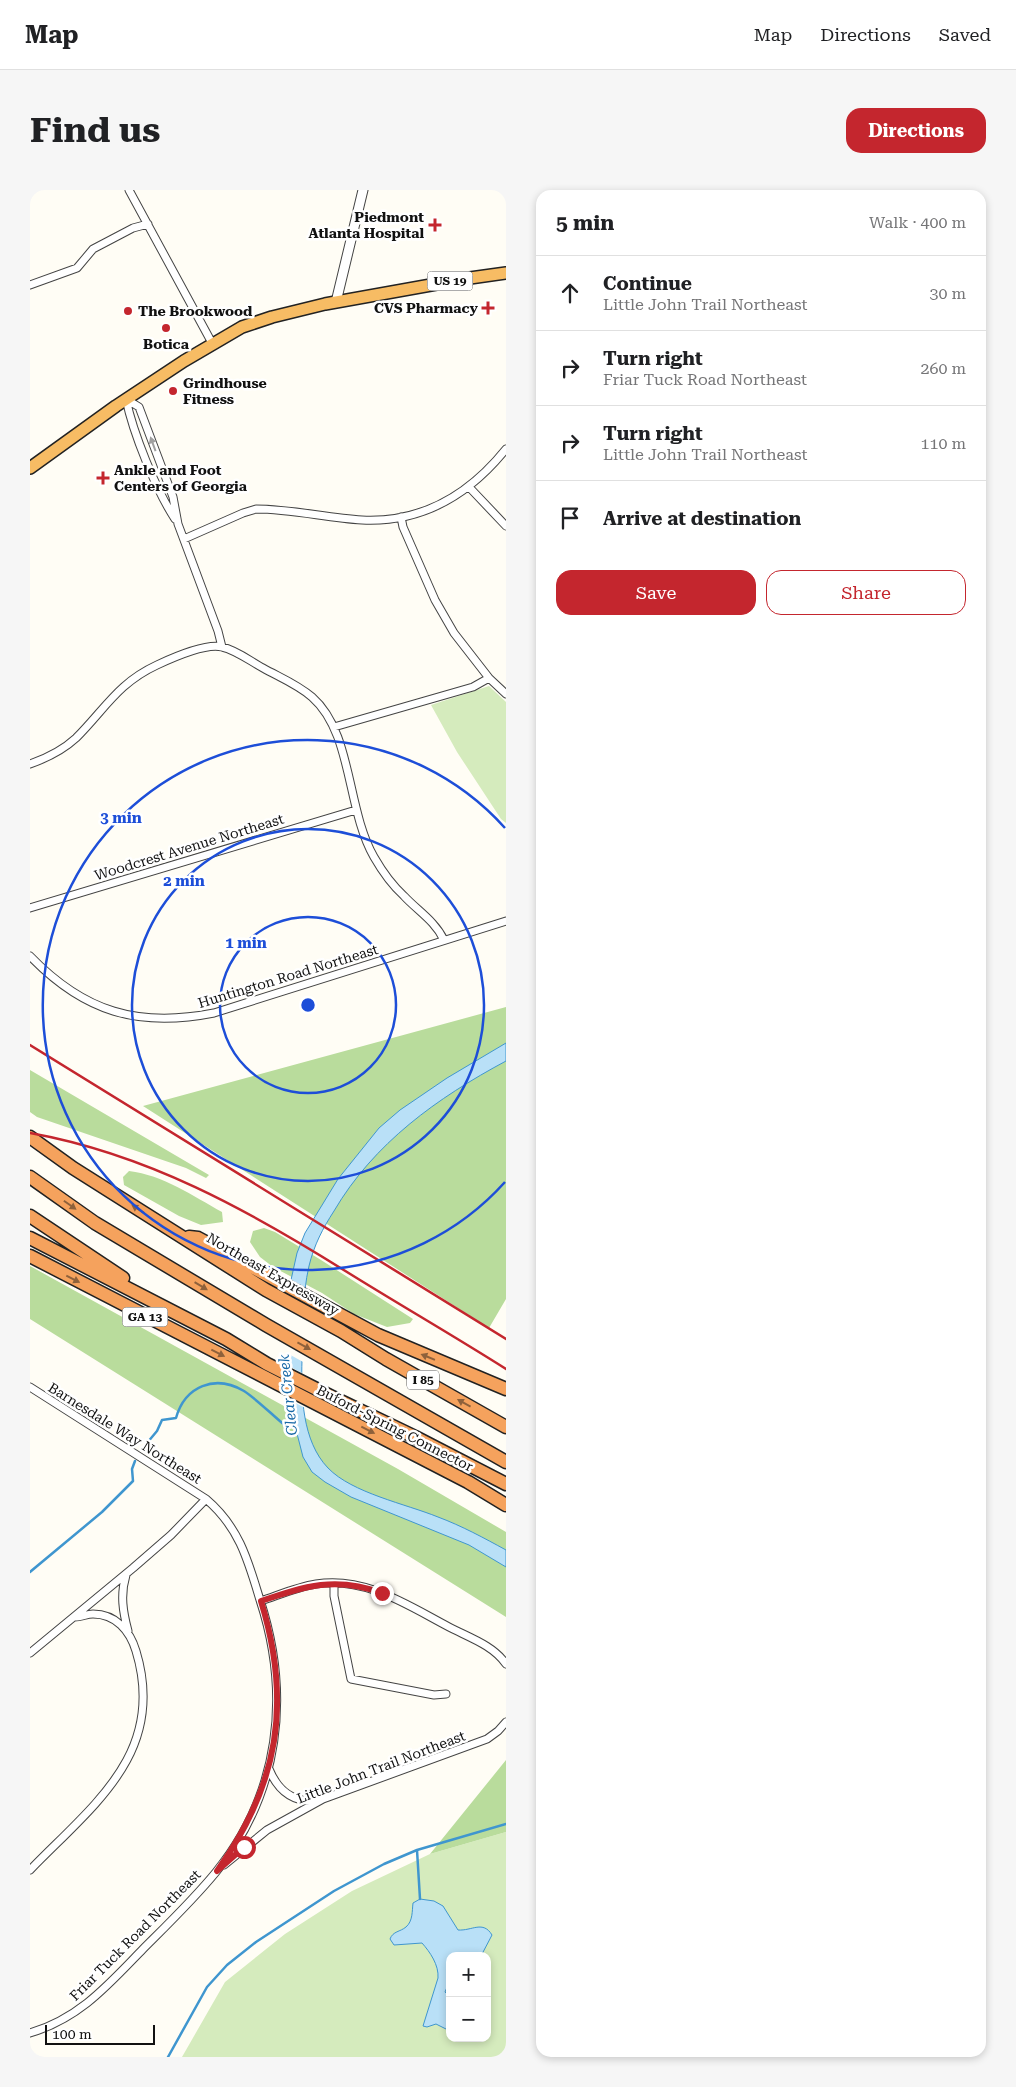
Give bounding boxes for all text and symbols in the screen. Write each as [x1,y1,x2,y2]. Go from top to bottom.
text: Map [25,21,79,49]
text: Map [754,24,792,45]
text: Directions [820,24,911,45]
text: Saved [939,24,991,45]
button: Directions [846,108,986,153]
text: Find us [30,110,160,151]
place label: Piedmont Atlanta Hospital [309,209,424,241]
text: 5 min [556,211,614,235]
text: Walk · 400 m [869,213,966,232]
marker: Piedmont Atlanta Hospital [428,218,442,232]
road number: US 19 [428,272,472,290]
text: Continue [603,272,692,295]
icon: ahead [556,279,584,307]
text: 30 m [929,284,966,303]
text: Little John Trail Northeast [603,295,807,314]
place label: CVS Pharmacy [374,300,479,316]
marker: CVS Pharmacy [482,302,494,314]
place label: The Brookwood [138,303,253,319]
marker: The Brookwood [122,305,134,317]
marker: Botica [160,322,172,334]
place label: Botica [143,336,190,352]
text: Turn right [603,347,703,370]
icon: right [556,354,584,382]
text: 260 m [920,359,966,378]
text: Friar Tuck Road Northeast [603,370,807,389]
place label: Grindhouse Fitness [183,375,267,407]
marker: Grindhouse Fitness [167,385,179,397]
text: Turn right [603,422,703,445]
icon: right [556,429,584,457]
text: 110 m [920,434,966,453]
one-way arrow [149,436,157,451]
text: Little John Trail Northeast [603,445,807,464]
place label: Ankle and Foot Centers of Georgia [114,462,248,494]
marker: Ankle and Foot Centers of Georgia [96,471,110,485]
icon: arrive [556,504,584,532]
text: Arrive at destination [603,507,801,530]
button: Save [556,570,756,615]
button: Share [766,570,966,615]
text: 3 min [100,809,142,827]
street label: Woodcrest Avenue Northeast [92,811,286,883]
text: 2 min [163,872,205,890]
text: 1 min [225,934,267,952]
street label: Huntington Road Northeast [196,941,380,1011]
centre of rings [299,996,317,1014]
one-way arrow [63,1200,77,1210]
one-way arrow [132,1205,145,1214]
street label: Northeast Expressway [204,1230,343,1319]
one-way arrow [66,1275,80,1283]
one-way arrow [194,1282,207,1291]
road number: GA 13 [122,1308,168,1326]
one-way arrow [297,1342,311,1350]
one-way arrow [210,1349,225,1357]
water label: Clear Creek [275,1353,301,1437]
one-way arrow [421,1353,436,1360]
road number: I 85 [407,1370,439,1390]
street label: Barnesdale Way Northeast [45,1379,205,1487]
street label: Buford-Spring Connector [314,1382,476,1475]
one-way arrow [456,1399,471,1407]
one-way arrow [360,1426,375,1434]
route end [371,1582,394,1605]
street label: Little John Trail Northeast [295,1727,467,1807]
route start [233,1836,256,1859]
street label: Friar Tuck Road Northeast [66,1866,204,2004]
map controls [446,1952,491,2042]
button: + [446,1952,491,1997]
button: − [446,1997,491,2042]
scale bar [45,2022,155,2045]
text: 100 m [52,2026,92,2042]

